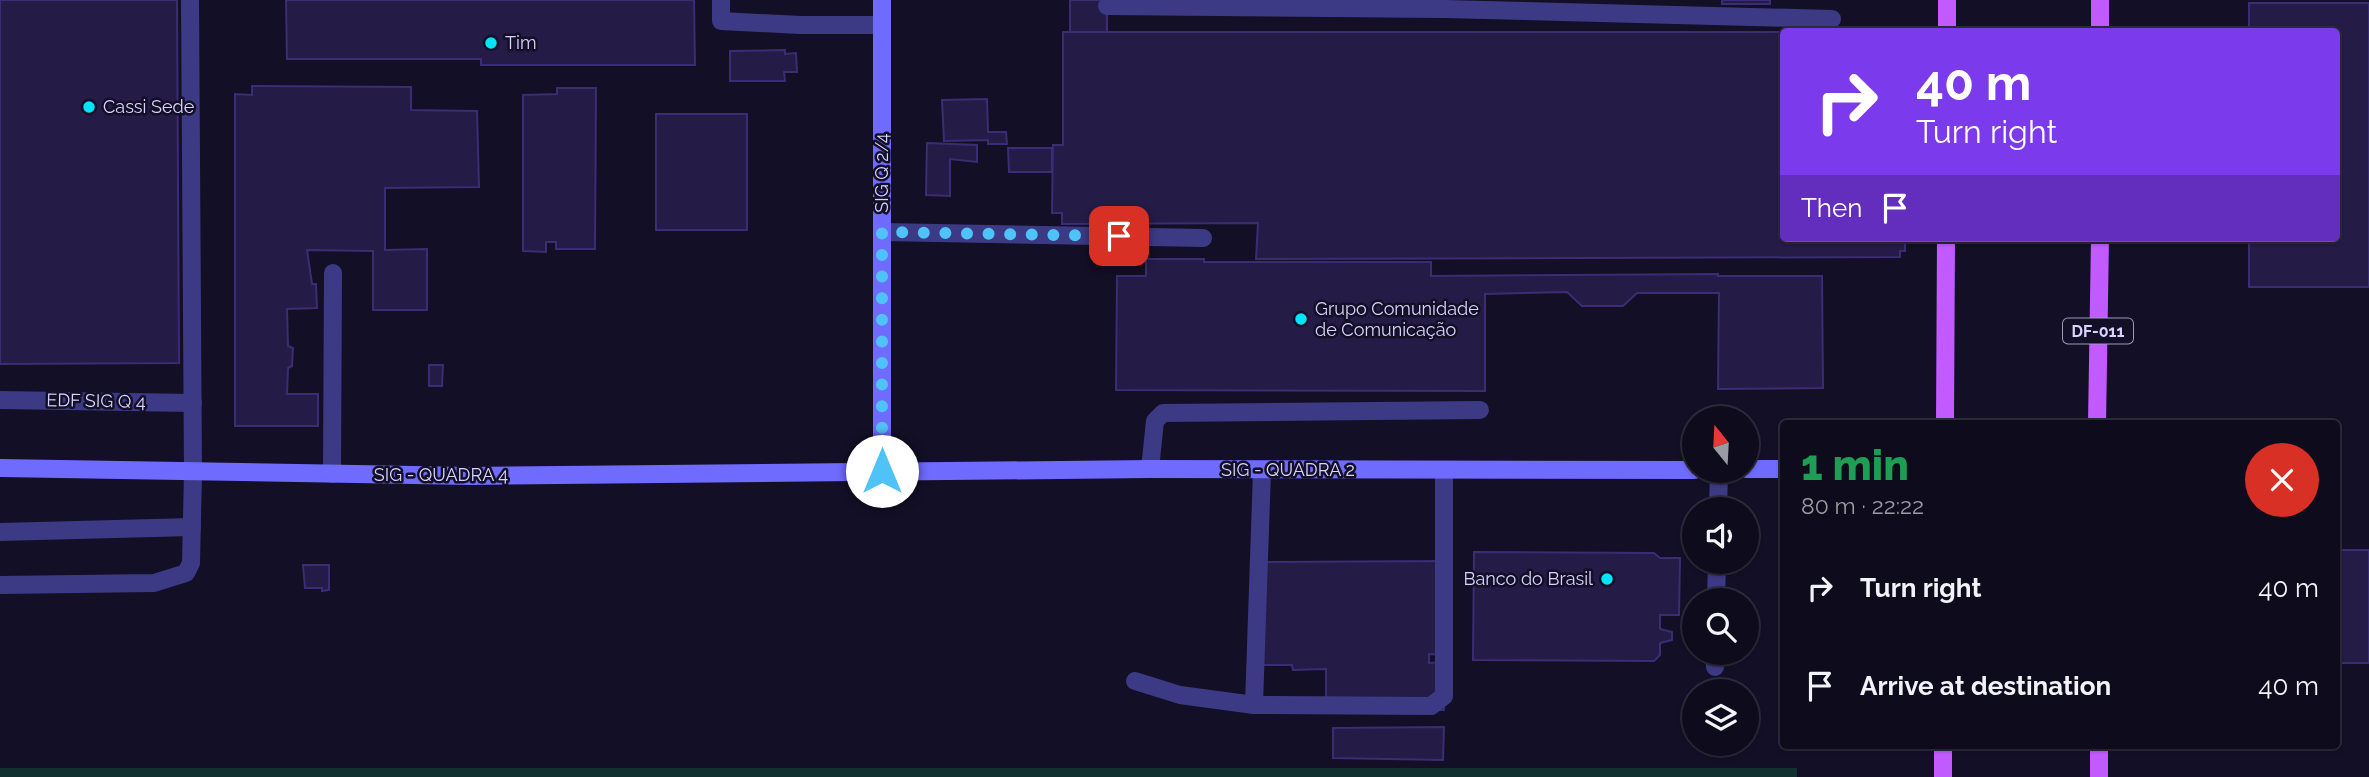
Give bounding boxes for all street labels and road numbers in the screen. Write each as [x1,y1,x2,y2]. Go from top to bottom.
street label: SIG Q 2/4 [871,133,892,213]
road number: DF-011 [2063,318,2133,344]
street label: EDF SIG Q 4 [46,389,146,412]
street label: SIG - QUADRA 2 [1221,459,1355,480]
street label: SIG - QUADRA 4 [374,464,508,485]

